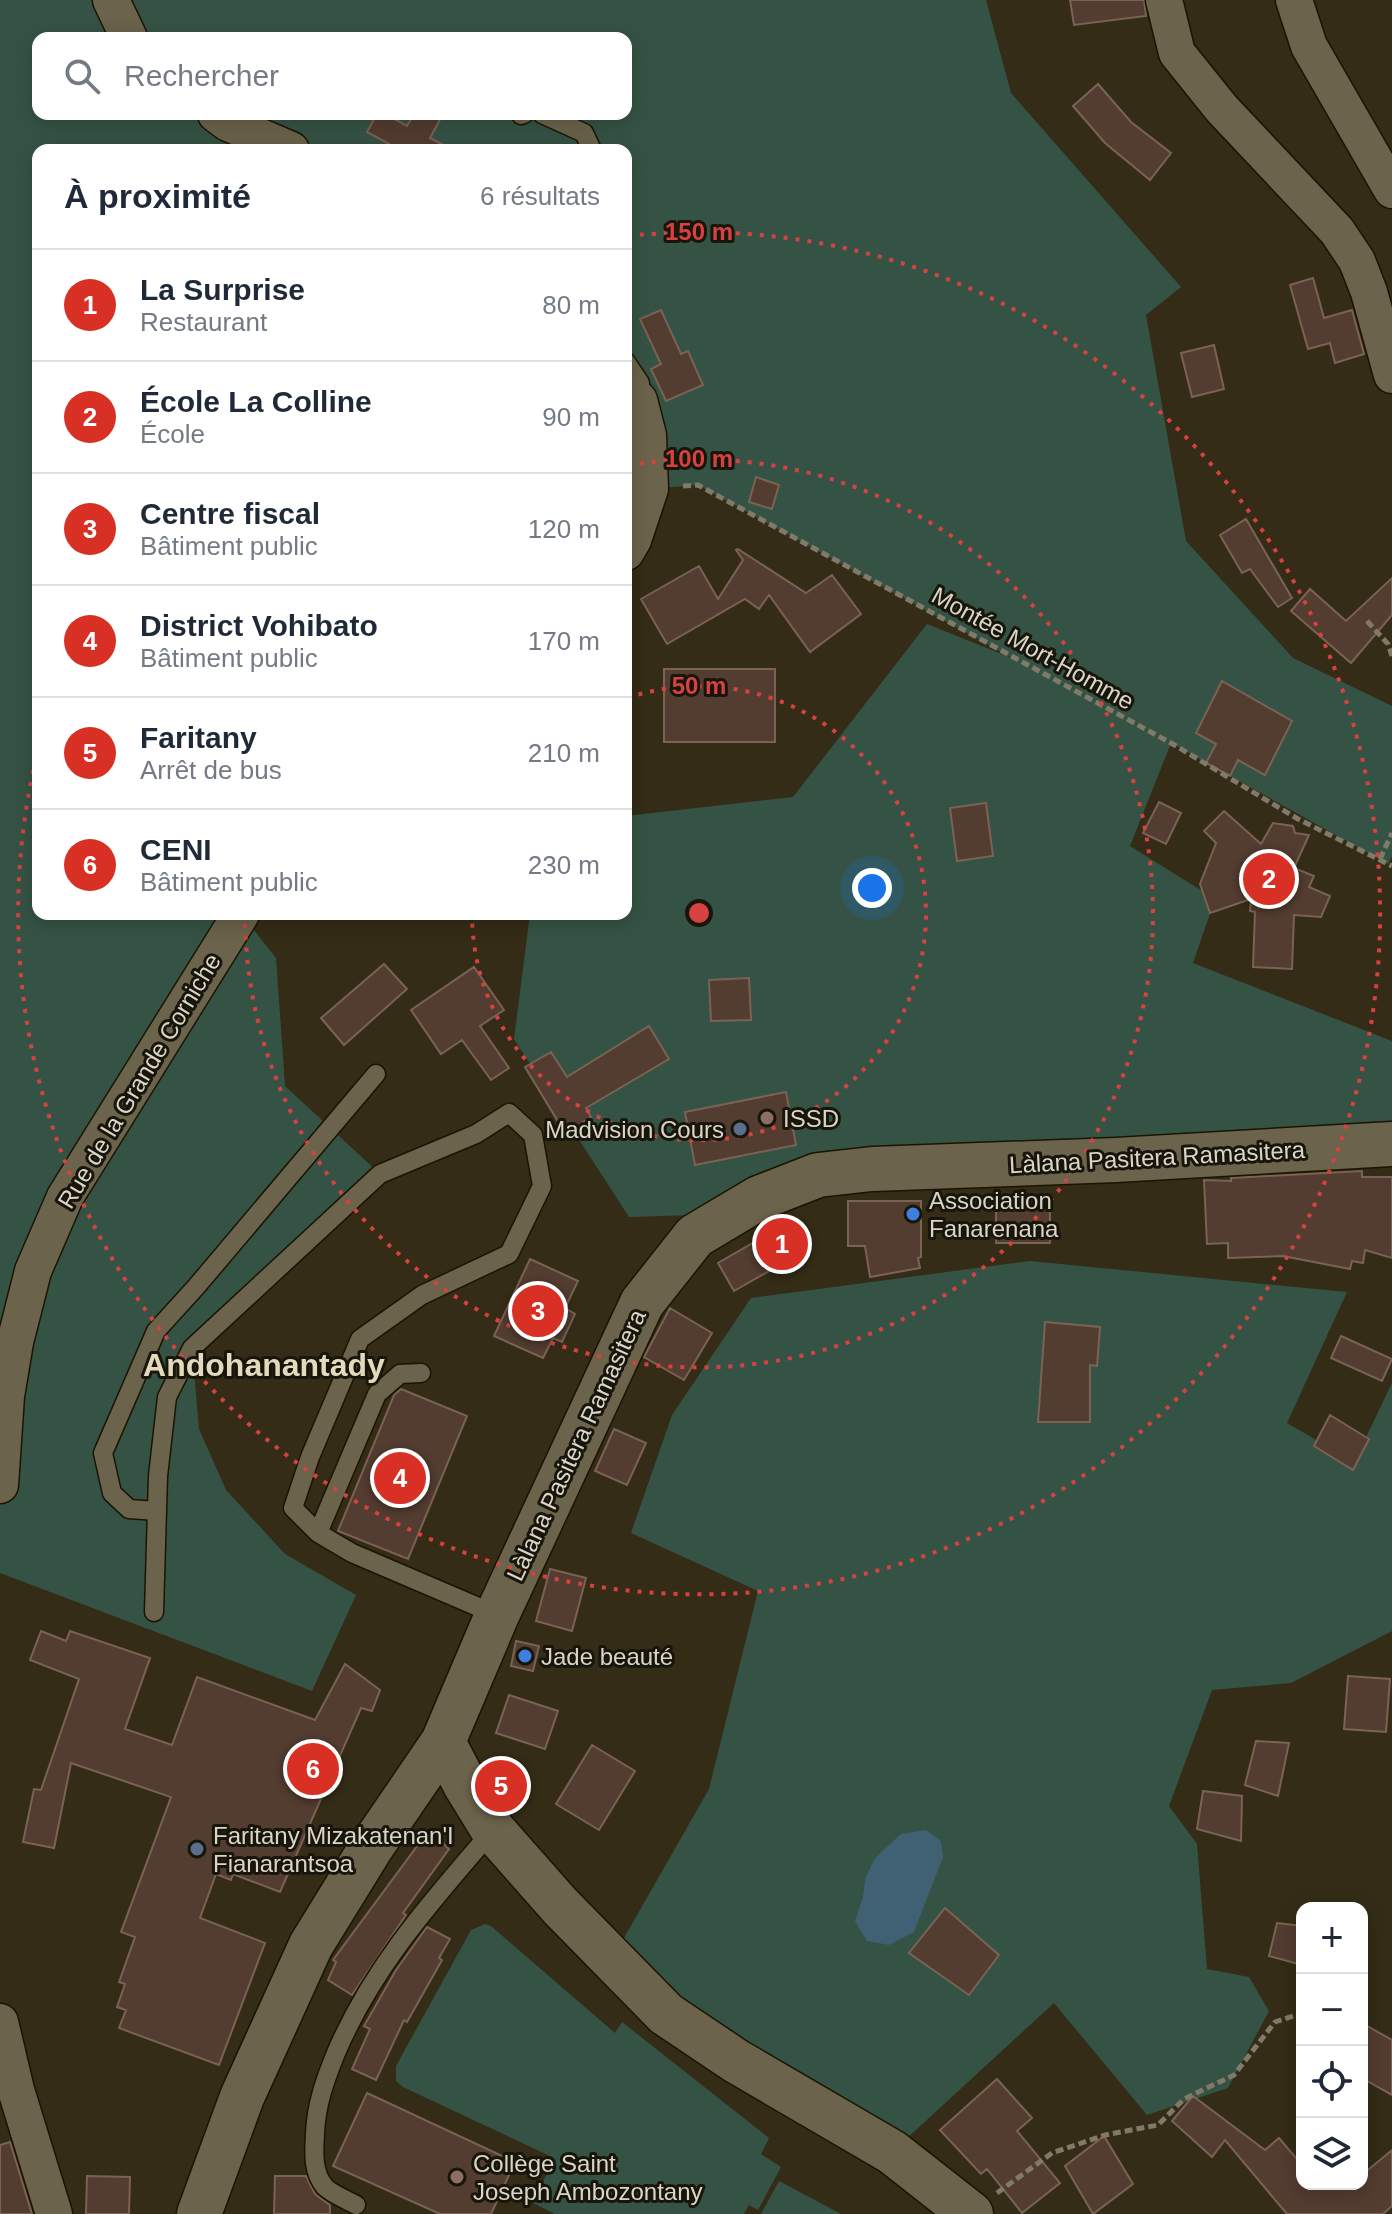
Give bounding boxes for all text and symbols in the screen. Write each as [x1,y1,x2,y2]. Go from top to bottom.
search box [32,32,632,120]
icon: search [60,54,104,98]
text: Rechercher [124,59,279,92]
text: À proximité [64,177,251,215]
text: 6 résultats [480,181,600,211]
text: 150 m [665,218,733,245]
text: La Surprise [140,273,305,306]
text: 1 [83,290,97,320]
text: 80 m [542,290,600,320]
text: Restaurant [140,307,267,337]
text: École La Colline [140,385,372,418]
text: 2 [83,402,97,432]
text: 90 m [542,402,600,432]
text: École [140,419,205,449]
text: 100 m [665,445,733,472]
text: Centre fiscal [140,497,320,530]
text: 3 [83,514,97,544]
text: 120 m [528,514,600,544]
text: Bâtiment public [140,531,318,561]
street label: Montée Mort-Homme [927,581,1139,715]
text: District Vohibato [140,609,378,642]
text: 4 [83,626,97,656]
text: 170 m [528,626,600,656]
text: Bâtiment public [140,643,318,673]
text: 50 m [672,672,726,699]
text: Faritany [140,721,257,754]
text: 5 [83,738,97,768]
text: 210 m [528,738,600,768]
text: Arrêt de bus [140,755,282,785]
text: CENI [140,833,212,866]
pin: 2 [1243,849,1295,909]
text: 6 [83,850,97,880]
text: 230 m [528,850,600,880]
text: Bâtiment public [140,867,318,897]
your location [852,868,892,908]
centre of rings [685,899,713,927]
street label: Rue de la Grande Corniche [52,949,226,1213]
place label: ISSD [783,1105,839,1132]
marker: ISSD [758,1109,776,1127]
place label: Madvision Cours [545,1116,724,1143]
marker: Madvision Cours [731,1120,749,1138]
street label: Làlana Pasitera Ramasitera [1008,1136,1306,1178]
place label: Association Fanarenana [929,1187,1059,1242]
marker: Association Fanarenana [904,1205,922,1223]
pin: 1 [756,1214,808,1274]
pin: 3 [512,1281,564,1341]
street label: Làlana Pasitera Ramasitera [501,1304,651,1585]
district label: Andohanantady [143,1347,385,1383]
pin: 4 [374,1448,426,1508]
place label: Jade beauté [541,1643,673,1670]
marker: Jade beauté [516,1647,534,1665]
pin: 6 [287,1739,339,1799]
pin: 5 [475,1756,527,1816]
place label: Faritany Mizakatenan'I Fianarantsoa [213,1822,454,1877]
marker: Faritany Mizakatenan'I Fianarantsoa [188,1840,206,1858]
map controls [1296,1902,1368,2190]
button: + [1296,1902,1368,1974]
button: − [1296,1974,1368,2046]
button: locate [1296,2046,1368,2118]
button: layers [1296,2118,1368,2190]
place label: Collège Saint Joseph Ambozontany [473,2150,703,2205]
marker: Collège Saint Joseph Ambozontany [448,2168,466,2186]

